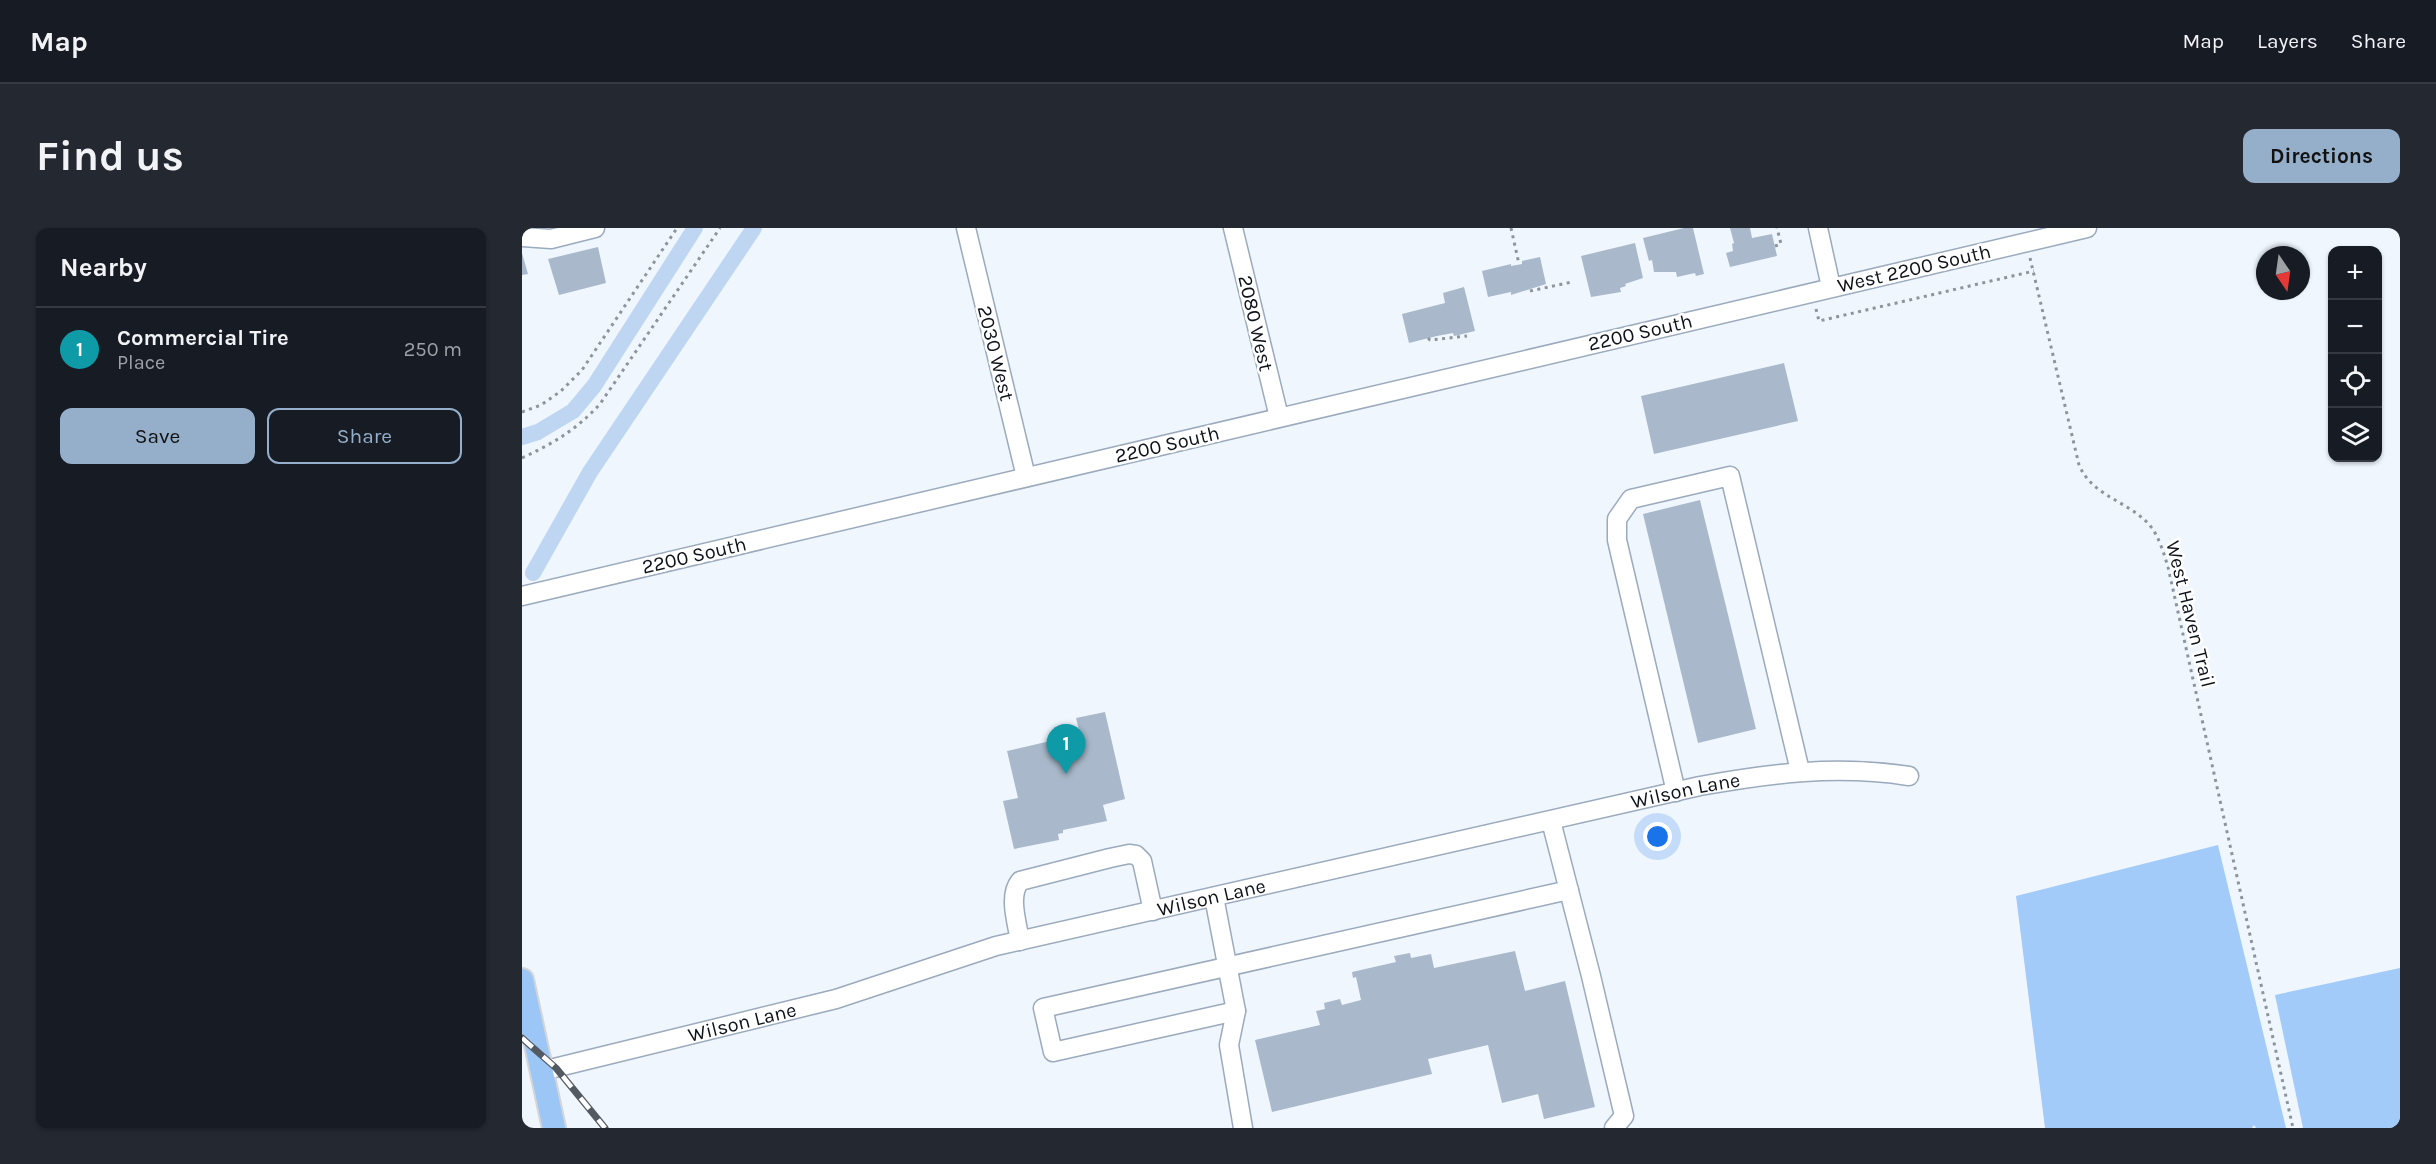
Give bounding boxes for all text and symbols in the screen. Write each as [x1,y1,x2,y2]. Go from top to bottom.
text: Map [30,25,88,58]
text: Map [2182,29,2224,53]
text: Layers [2257,29,2318,53]
text: Share [2351,29,2406,53]
button: Directions [2243,129,2400,183]
text: Find us [36,131,184,181]
street label: West 2200 South [1835,240,1993,297]
north arrow [2256,246,2310,300]
map controls [2328,246,2382,462]
button: + [2328,246,2382,300]
text: Nearby [60,252,147,283]
street label: 2080 West [1233,273,1278,374]
button: − [2328,300,2382,354]
street label: 2030 West [973,303,1019,404]
street label: 2200 South [1586,309,1695,356]
text: Commercial Tire [117,325,289,351]
text: 1 [76,338,83,361]
text: 250 m [404,338,462,361]
text: Place [117,351,165,374]
button: locate [2328,354,2382,408]
button: Save [60,408,255,464]
button: Share [267,408,462,464]
button: layers [2328,408,2382,462]
street label: 2200 South [1113,421,1222,468]
street label: 2200 South [640,532,749,579]
street label: West Haven Trail [2161,538,2220,690]
pin: 1 [1046,724,1086,774]
street label: Wilson Lane [1629,768,1742,813]
your location [1643,822,1672,851]
street label: Wilson Lane [1155,874,1268,921]
street label: Wilson Lane [686,998,799,1047]

